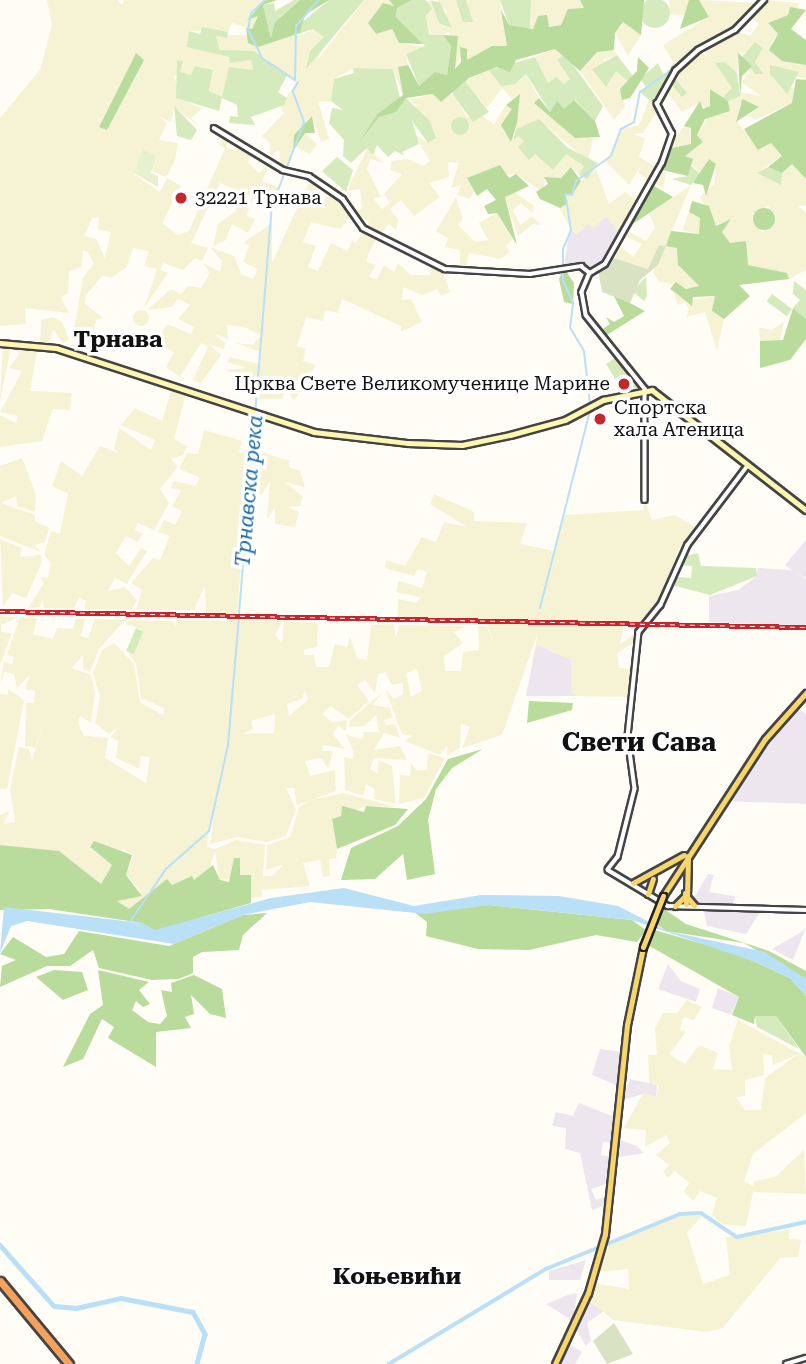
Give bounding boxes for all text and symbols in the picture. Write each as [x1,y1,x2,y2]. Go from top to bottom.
place label: 32221 Трнава [195,187,322,209]
marker: 32221 Трнава [173,190,189,206]
district label: Трнава [74,326,162,354]
place label: Црква Свете Великомученице Марине [234,373,610,395]
marker: Црква Свете Великомученице Марине [616,376,632,392]
place label: Спортска хала Атеница [614,397,744,441]
marker: Спортска хала Атеница [592,411,608,427]
water label: Трнавска река [230,414,268,568]
district label: Свети Сава [562,727,716,759]
district label: Коњевићи [333,1263,461,1291]

